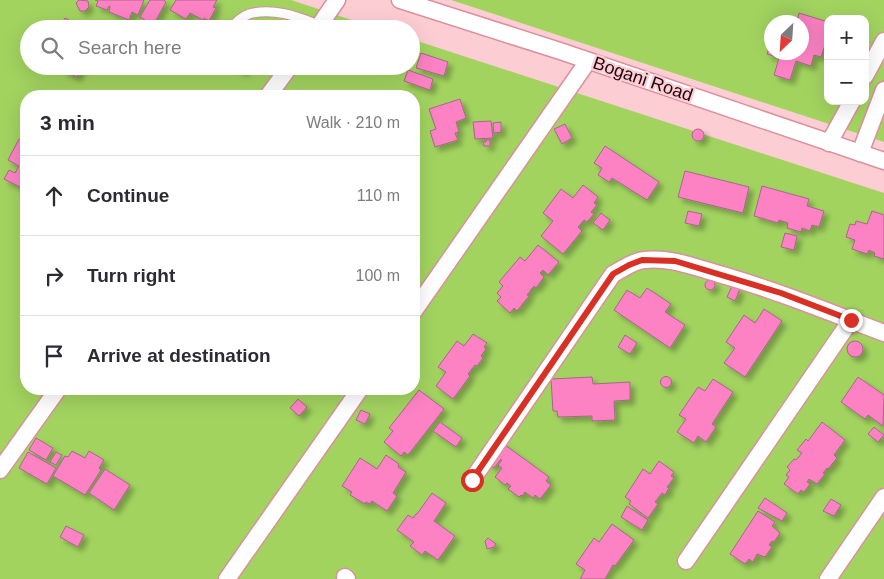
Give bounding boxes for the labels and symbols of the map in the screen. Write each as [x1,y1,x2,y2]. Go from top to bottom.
north arrow [764,15,809,60]
street label: Bogani Road [591,53,695,105]
route end [840,309,863,332]
route start [461,469,484,492]

